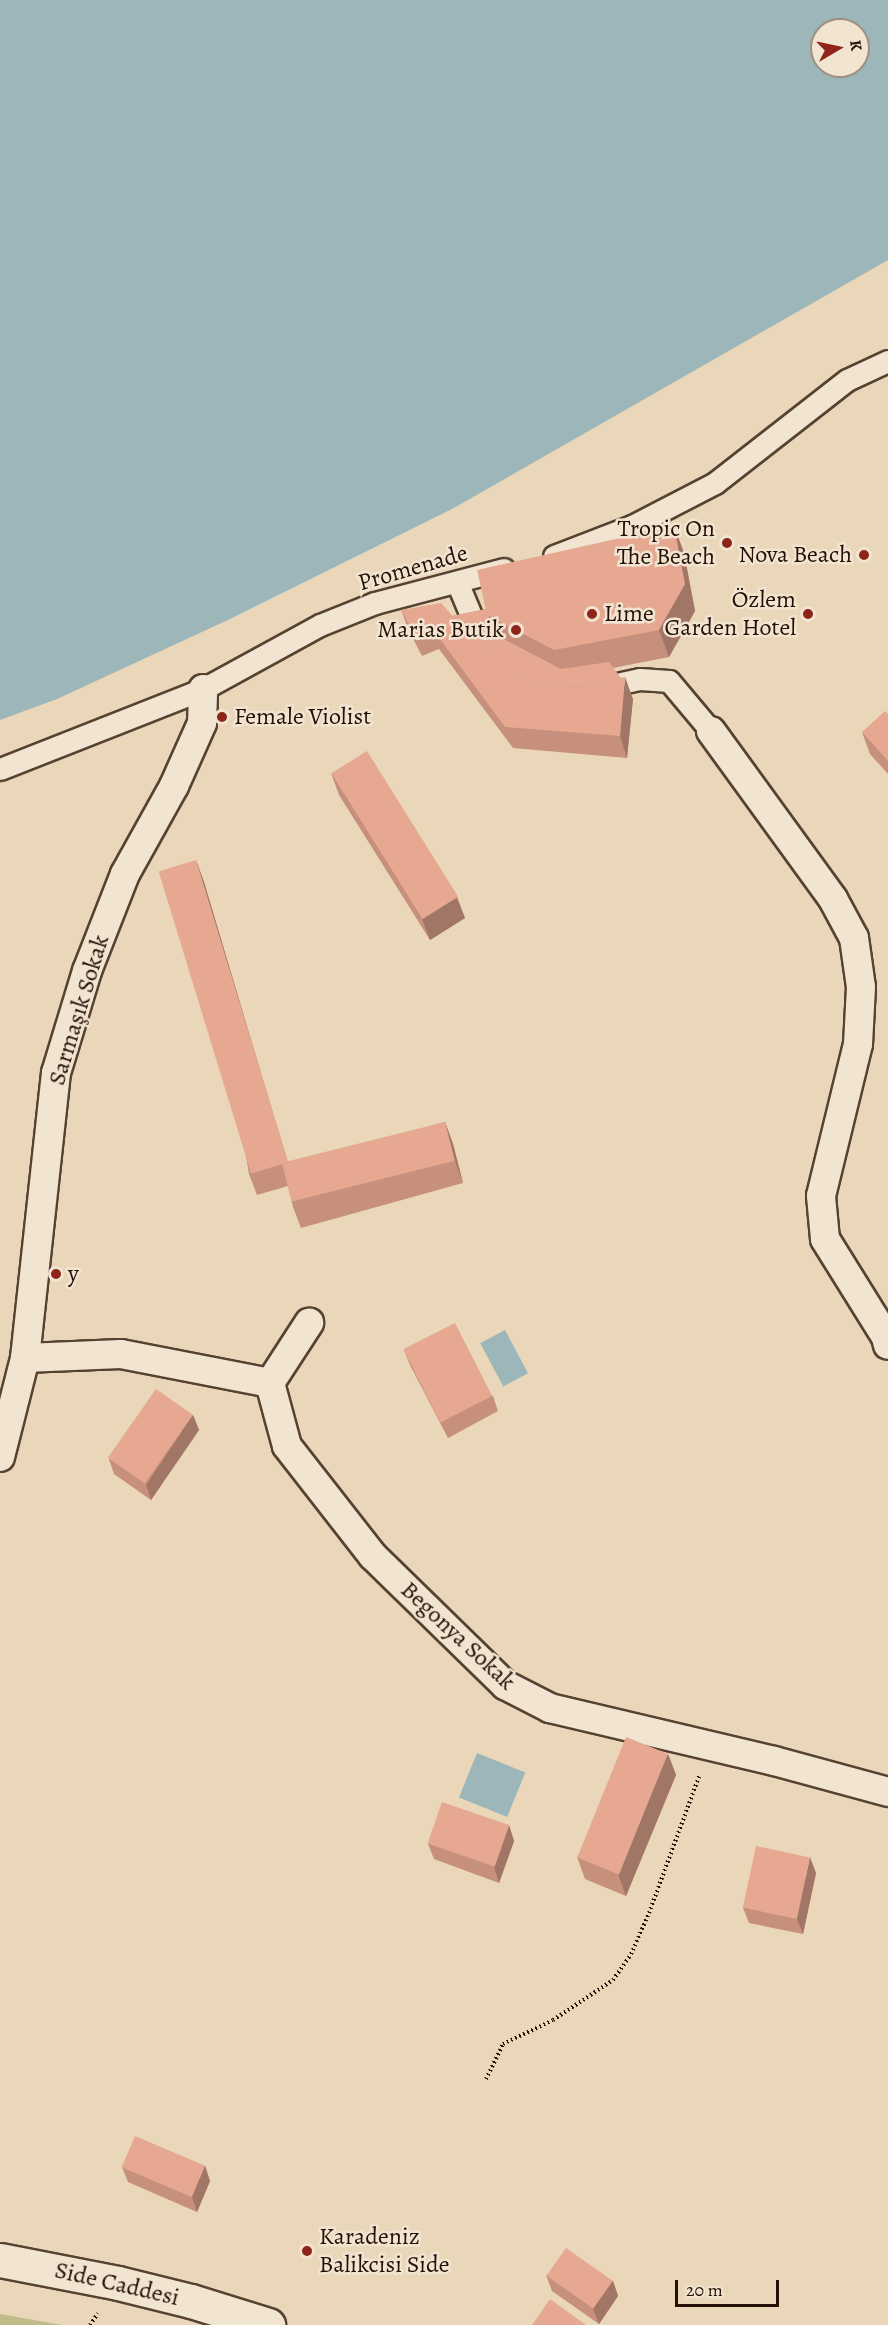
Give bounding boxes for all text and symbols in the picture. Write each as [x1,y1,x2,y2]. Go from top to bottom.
north arrow [810,18,870,78]
text: K [844,39,867,52]
place label: Tropic On The Beach [617,515,715,571]
marker: Tropic On The Beach [720,536,734,550]
street label: Promenade [355,539,471,597]
place label: Nova Beach [738,541,852,569]
marker: Nova Beach [857,548,871,562]
place label: Özlem Garden Hotel [664,586,796,642]
place label: Lime [604,600,654,628]
marker: Lime [585,607,599,621]
marker: Özlem Garden Hotel [801,607,815,621]
place label: Marias Butik [377,616,504,644]
marker: Marias Butik [509,623,523,637]
place label: Female Violist [234,703,371,731]
marker: Female Violist [215,710,229,724]
street label: Sarmaşık Sokak [42,931,116,1089]
place label: y [68,1260,79,1288]
marker: y [49,1267,63,1281]
street label: Begonya Sokak [395,1576,521,1696]
place label: Karadeniz Balikcisi Side [319,2223,450,2279]
marker: Karadeniz Balikcisi Side [300,2244,314,2258]
street label: Side Caddesi [52,2256,182,2312]
scale bar [678,2268,782,2306]
text: 20 m [686,2278,723,2302]

